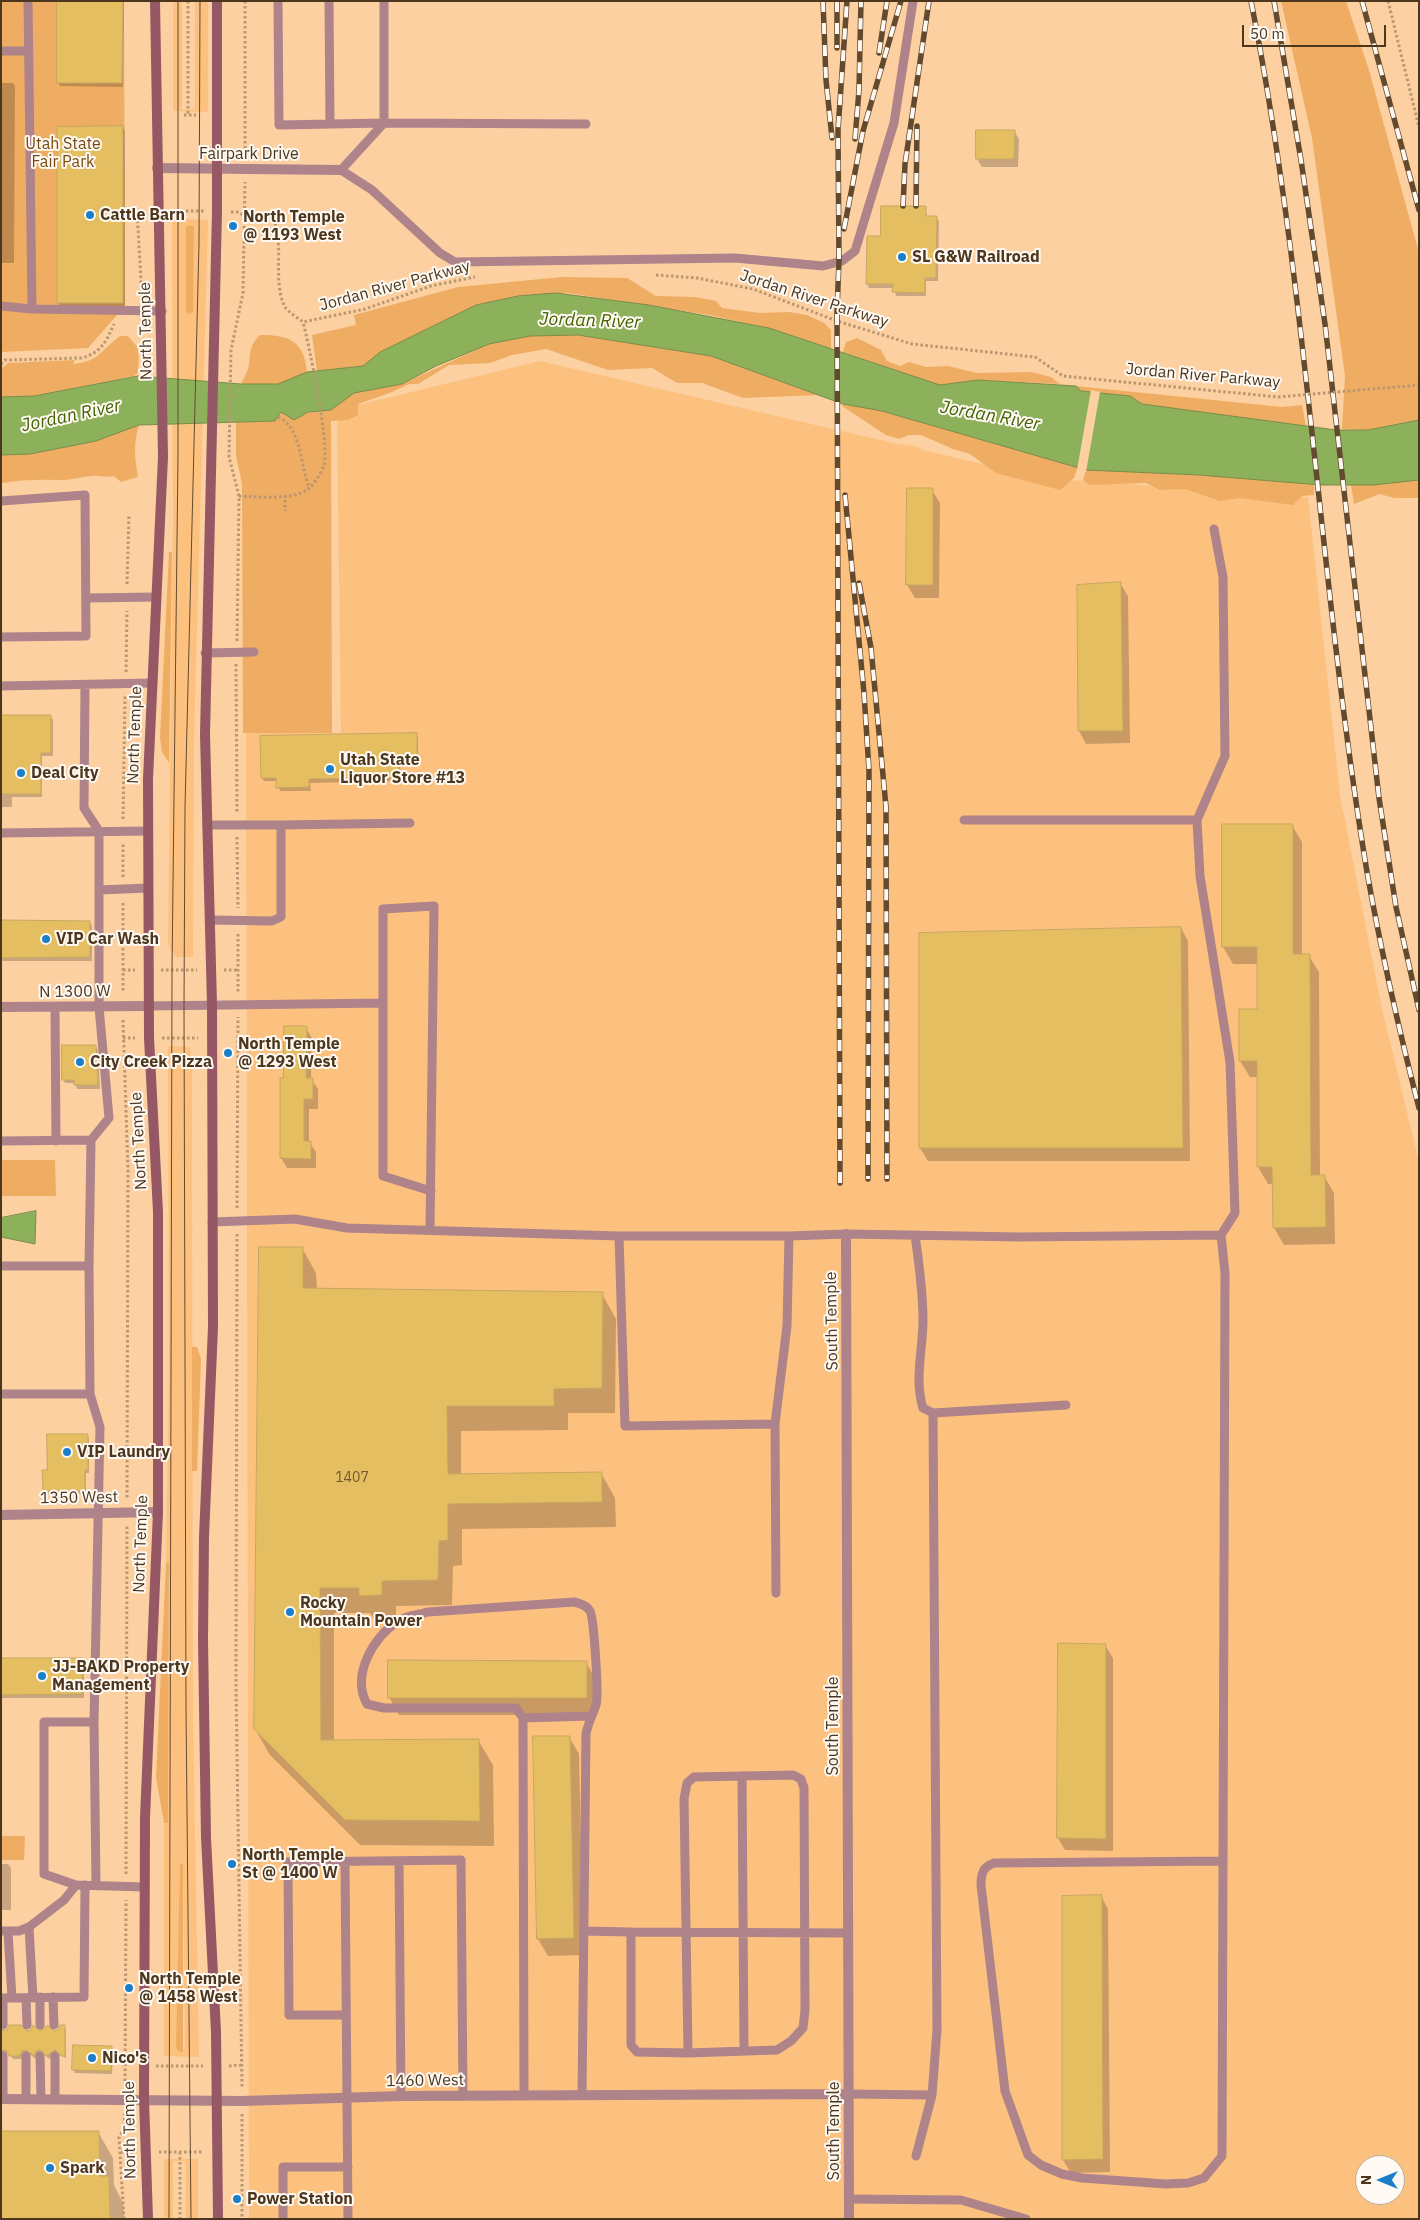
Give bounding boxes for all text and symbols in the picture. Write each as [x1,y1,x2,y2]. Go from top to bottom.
scale bar [1245,15,1389,47]
text: 50 m [1250,24,1285,43]
park label: Utah State Fair Park [25,134,101,172]
street label: Fairpark Drive [199,144,299,164]
place label: Cattle Barn [100,205,185,225]
place label: North Temple @ 1193 West [243,207,345,245]
marker: Cattle Barn [84,209,96,221]
marker: North Temple @ 1193 West [227,220,239,232]
place label: SL G&W Railroad [912,247,1040,267]
marker: SL G&W Railroad [896,251,908,263]
street label: Jordan River Parkway [318,257,472,315]
street label: Jordan River Parkway [737,266,891,332]
street label: North Temple [136,282,156,380]
water label: Jordan River [539,308,641,334]
street label: Jordan River Parkway [1125,360,1281,392]
water label: Jordan River [19,395,123,437]
water label: Jordan River [938,397,1042,435]
street label: North Temple [124,686,146,784]
place label: Utah State Liquor Store #13 [340,750,465,788]
place label: Deal City [31,763,99,783]
marker: Utah State Liquor Store #13 [324,763,336,775]
marker: Deal City [15,767,27,779]
place label: VIP Car Wash [56,929,159,949]
marker: VIP Car Wash [40,933,52,945]
street label: N 1300 W [39,982,111,1002]
place label: North Temple @ 1293 West [238,1034,340,1072]
marker: North Temple @ 1293 West [222,1047,234,1059]
place label: City Creek Pizza [90,1052,212,1072]
marker: City Creek Pizza [74,1056,86,1068]
street label: North Temple [127,1092,151,1190]
street label: South Temple [822,1271,842,1371]
place label: VIP Laundry [77,1442,170,1462]
marker: VIP Laundry [61,1446,73,1458]
house number: 1407 [335,1470,369,1486]
street label: 1350 West [40,1488,118,1508]
street label: North Temple [130,1495,152,1593]
place label: Rocky Mountain Power [300,1593,422,1631]
marker: Rocky Mountain Power [284,1606,296,1618]
place label: JJ-BAKD Property Management [52,1657,189,1695]
marker: JJ-BAKD Property Management [36,1670,48,1682]
street label: South Temple [823,1676,843,1776]
place label: North Temple St @ 1400 W [242,1845,344,1883]
marker: North Temple St @ 1400 W [226,1858,238,1870]
place label: North Temple @ 1458 West [139,1969,241,2007]
marker: North Temple @ 1458 West [123,1982,135,1994]
place label: Nico's [102,2048,147,2068]
marker: Nico's [86,2052,98,2064]
street label: 1460 West [386,2071,464,2091]
street label: North Temple [120,2081,140,2179]
street label: South Temple [824,2081,844,2181]
north arrow [1355,2155,1405,2205]
place label: Spark [60,2158,105,2178]
marker: Spark [44,2162,56,2174]
text: N [1357,2175,1375,2185]
place label: Power Station [247,2189,353,2209]
marker: Power Station [231,2193,243,2205]

